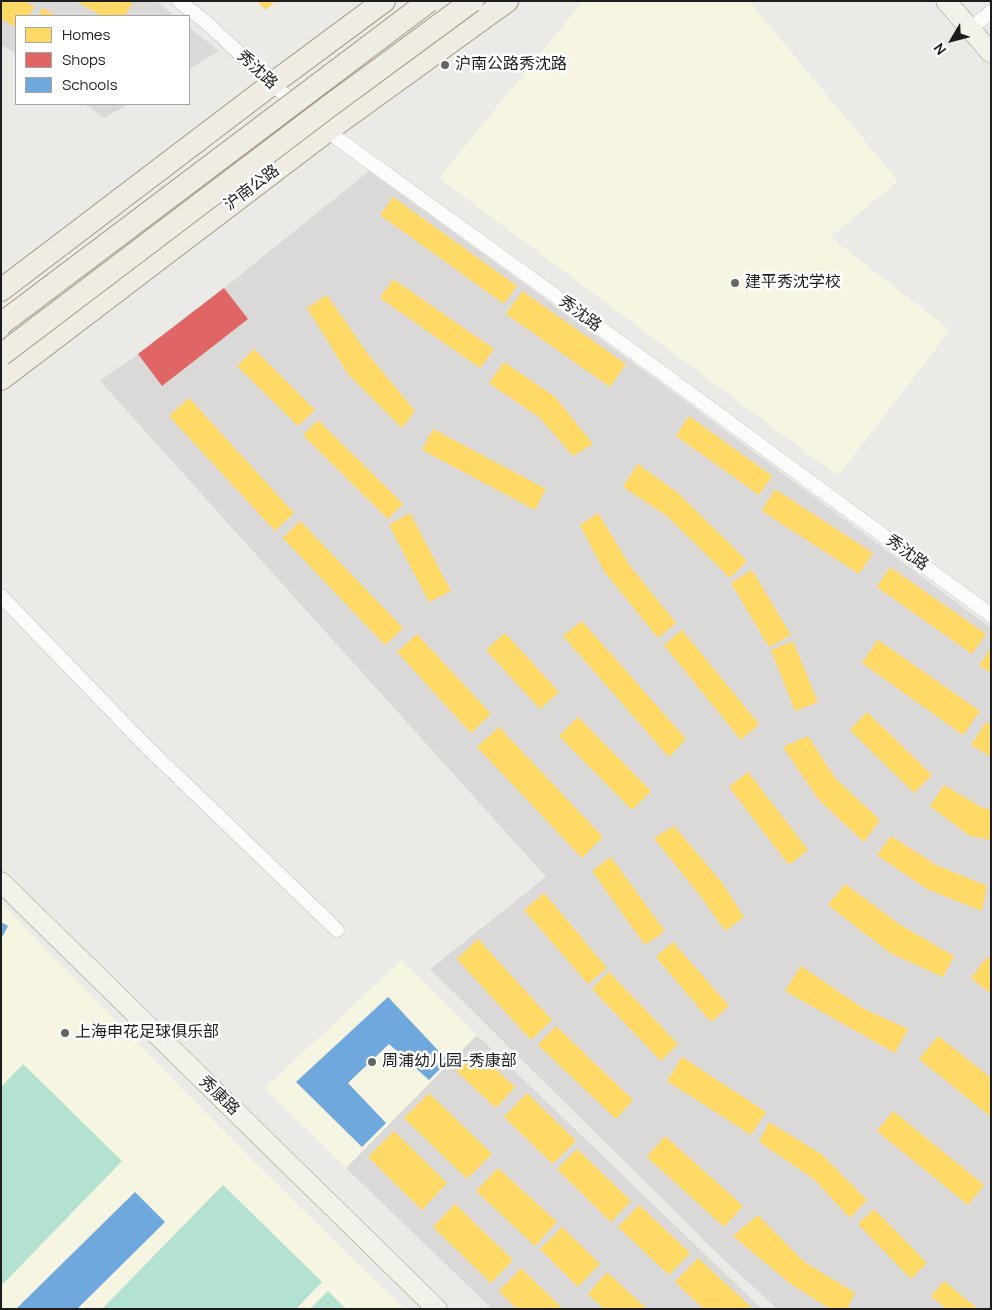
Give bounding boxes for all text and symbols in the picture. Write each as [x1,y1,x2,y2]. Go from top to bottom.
legend [15,15,190,105]
north arrow [927,15,977,65]
text: Homes [62,24,110,45]
text: N [929,40,950,59]
street label: 秀沈路 [233,47,281,93]
text: Shops [62,49,106,70]
place label: 沪南公路秀沈路 [455,55,567,75]
marker: 沪南公路秀沈路 [439,59,451,71]
text: Schools [62,74,118,95]
street label: 沪南公路 [221,161,283,215]
place label: 建平秀沈学校 [745,273,841,293]
marker: 建平秀沈学校 [729,277,741,289]
street label: 秀沈路 [555,292,605,336]
street label: 秀沈路 [882,531,932,575]
place label: 上海申花足球俱乐部 [75,1023,219,1043]
marker: 上海申花足球俱乐部 [59,1027,71,1039]
place label: 周浦幼儿园-秀康部 [382,1052,517,1072]
marker: 周浦幼儿园-秀康部 [366,1056,378,1068]
street label: 秀康路 [195,1072,243,1120]

